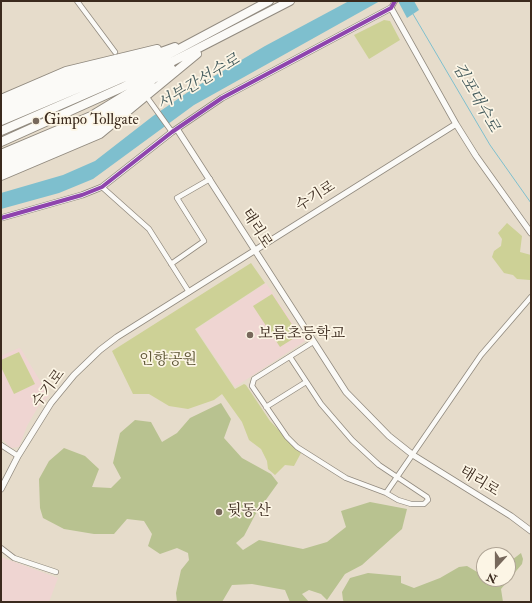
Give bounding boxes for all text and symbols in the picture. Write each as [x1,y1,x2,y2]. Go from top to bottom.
water label: 서부간선수로 [154,51,244,115]
water label: 김포대수로 [447,60,503,136]
place label: Gimpo Tollgate [44,112,139,130]
marker: Gimpo Tollgate [31,116,41,126]
street label: 수기로 [293,178,339,216]
street label: 태리로 [237,206,275,252]
place label: 보름초등학교 [258,326,345,344]
marker: 보름초등학교 [245,330,255,340]
park label: 인향공원 [139,352,197,370]
street label: 수기로 [29,366,69,412]
street label: 태리로 [456,463,502,501]
place label: 뒷동산 [227,503,270,521]
marker: 뒷동산 [214,507,224,517]
north arrow [476,547,516,587]
text: N [485,570,499,586]

